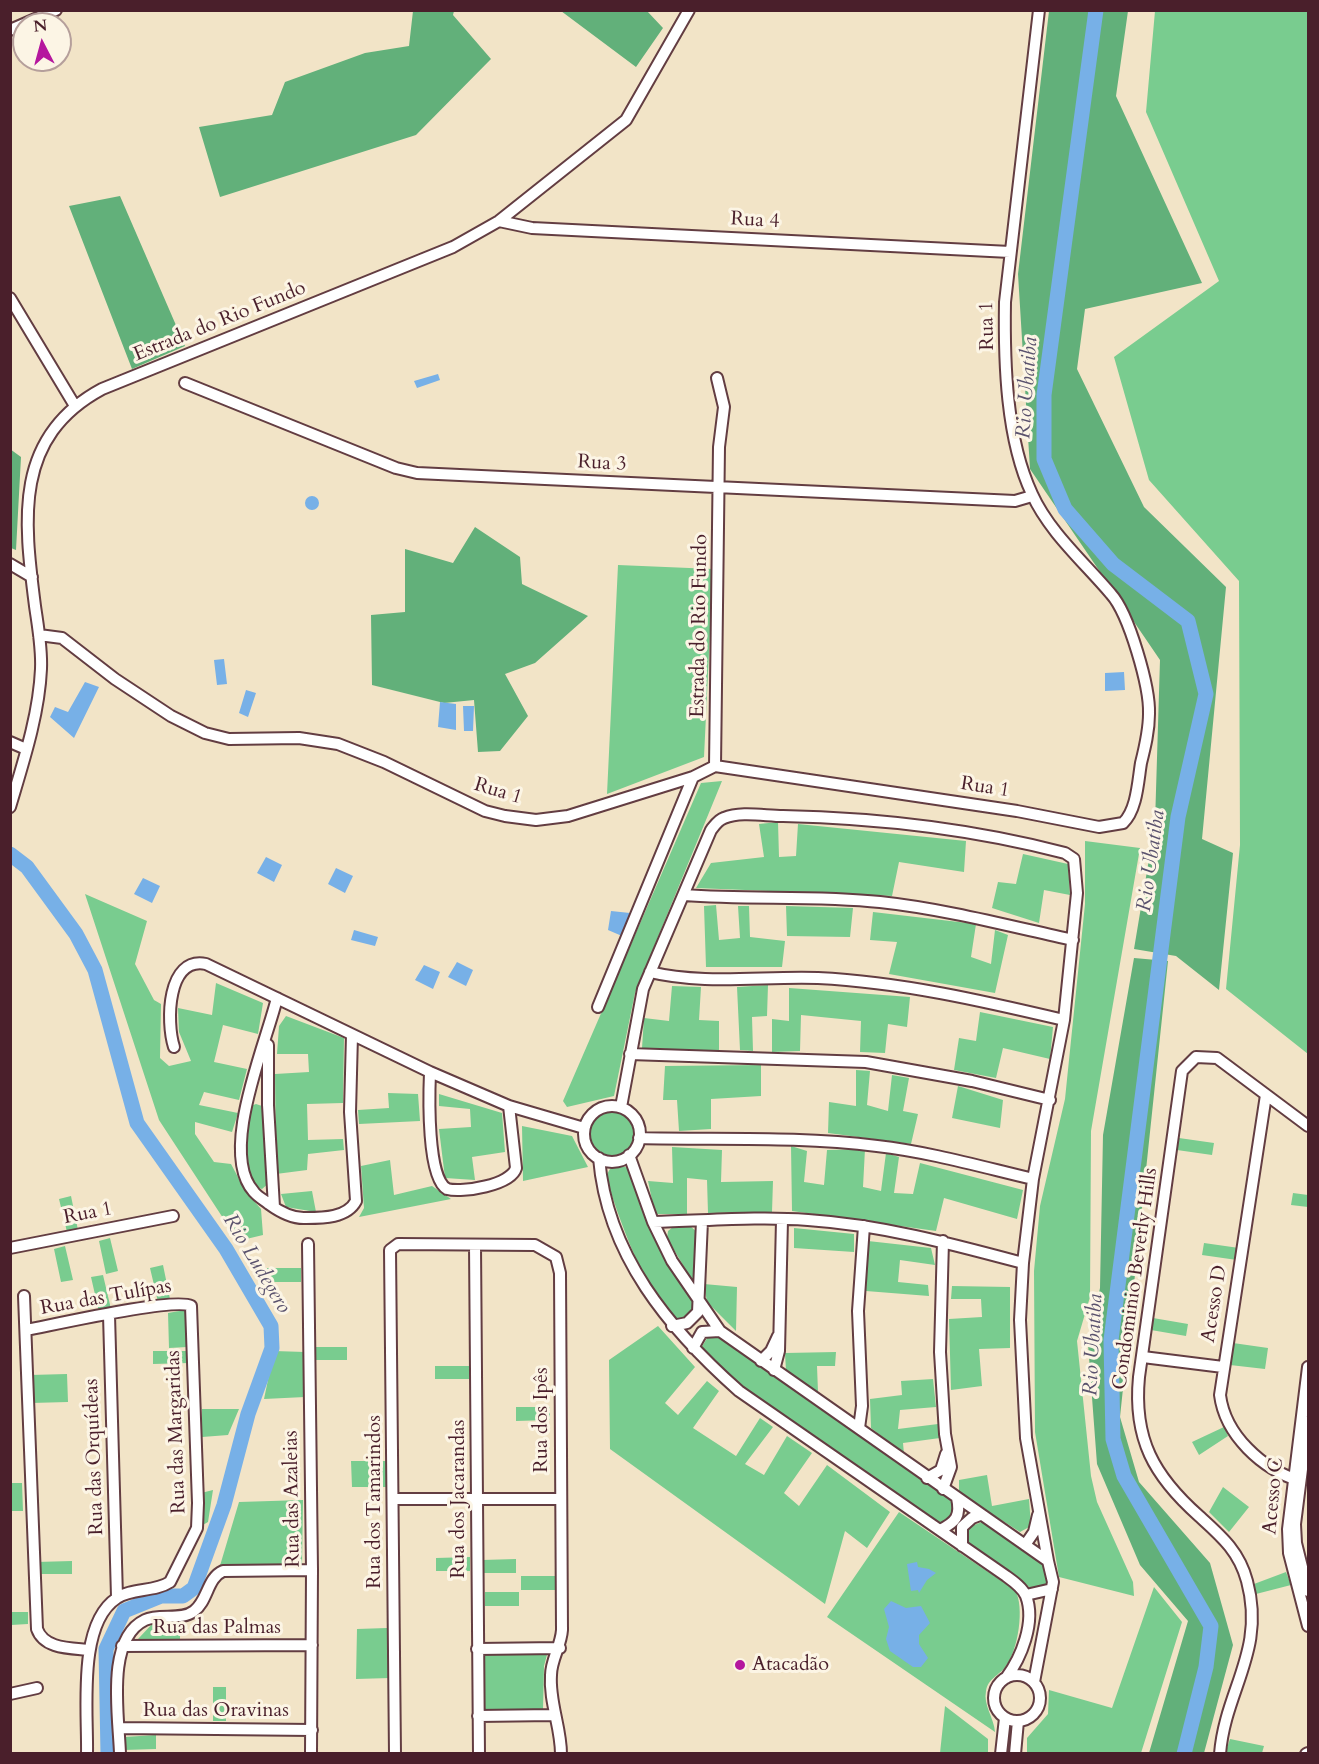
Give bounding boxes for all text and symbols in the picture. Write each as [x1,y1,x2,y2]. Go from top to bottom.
north arrow [12,12,72,72]
text: N [32,14,48,38]
street label: Rua 4 [730,208,780,234]
street label: Estrada do Rio Fundo [130,276,310,368]
street label: Rua 1 [976,301,1000,351]
water label: Rio Ubatiba [1012,336,1044,440]
street label: Rua 3 [577,451,627,477]
street label: Estrada do Rio Fundo [686,534,714,718]
street label: Rua 1 [959,772,1011,804]
street label: Rua 1 [471,773,525,811]
water label: Rio Ubatiba [1132,809,1172,913]
street label: Condominio Beverly Hills [1109,1166,1163,1392]
street label: Rua 1 [62,1198,114,1230]
water label: Rio Ludegero [216,1210,296,1318]
street label: Acesso D [1197,1263,1233,1345]
street label: Rua das Tulípas [39,1275,173,1321]
water label: Rio Ubatiba [1079,1293,1109,1397]
street label: Rua das Margaridas [162,1350,192,1514]
street label: Rua dos Ipês [530,1367,554,1473]
street label: Rua das Orquídeas [80,1378,110,1536]
street label: Rua dos Tamarindos [363,1415,387,1589]
street label: Rua dos Jacarandas [447,1420,471,1578]
street label: Rua das Azaleias [280,1430,306,1568]
street label: Acesso C [1259,1456,1289,1536]
street label: Rua das Palmas [153,1616,281,1640]
place label: Atacadão [752,1653,829,1677]
marker: Atacadão [733,1658,747,1672]
street label: Rua das Oravinas [143,1699,289,1723]

